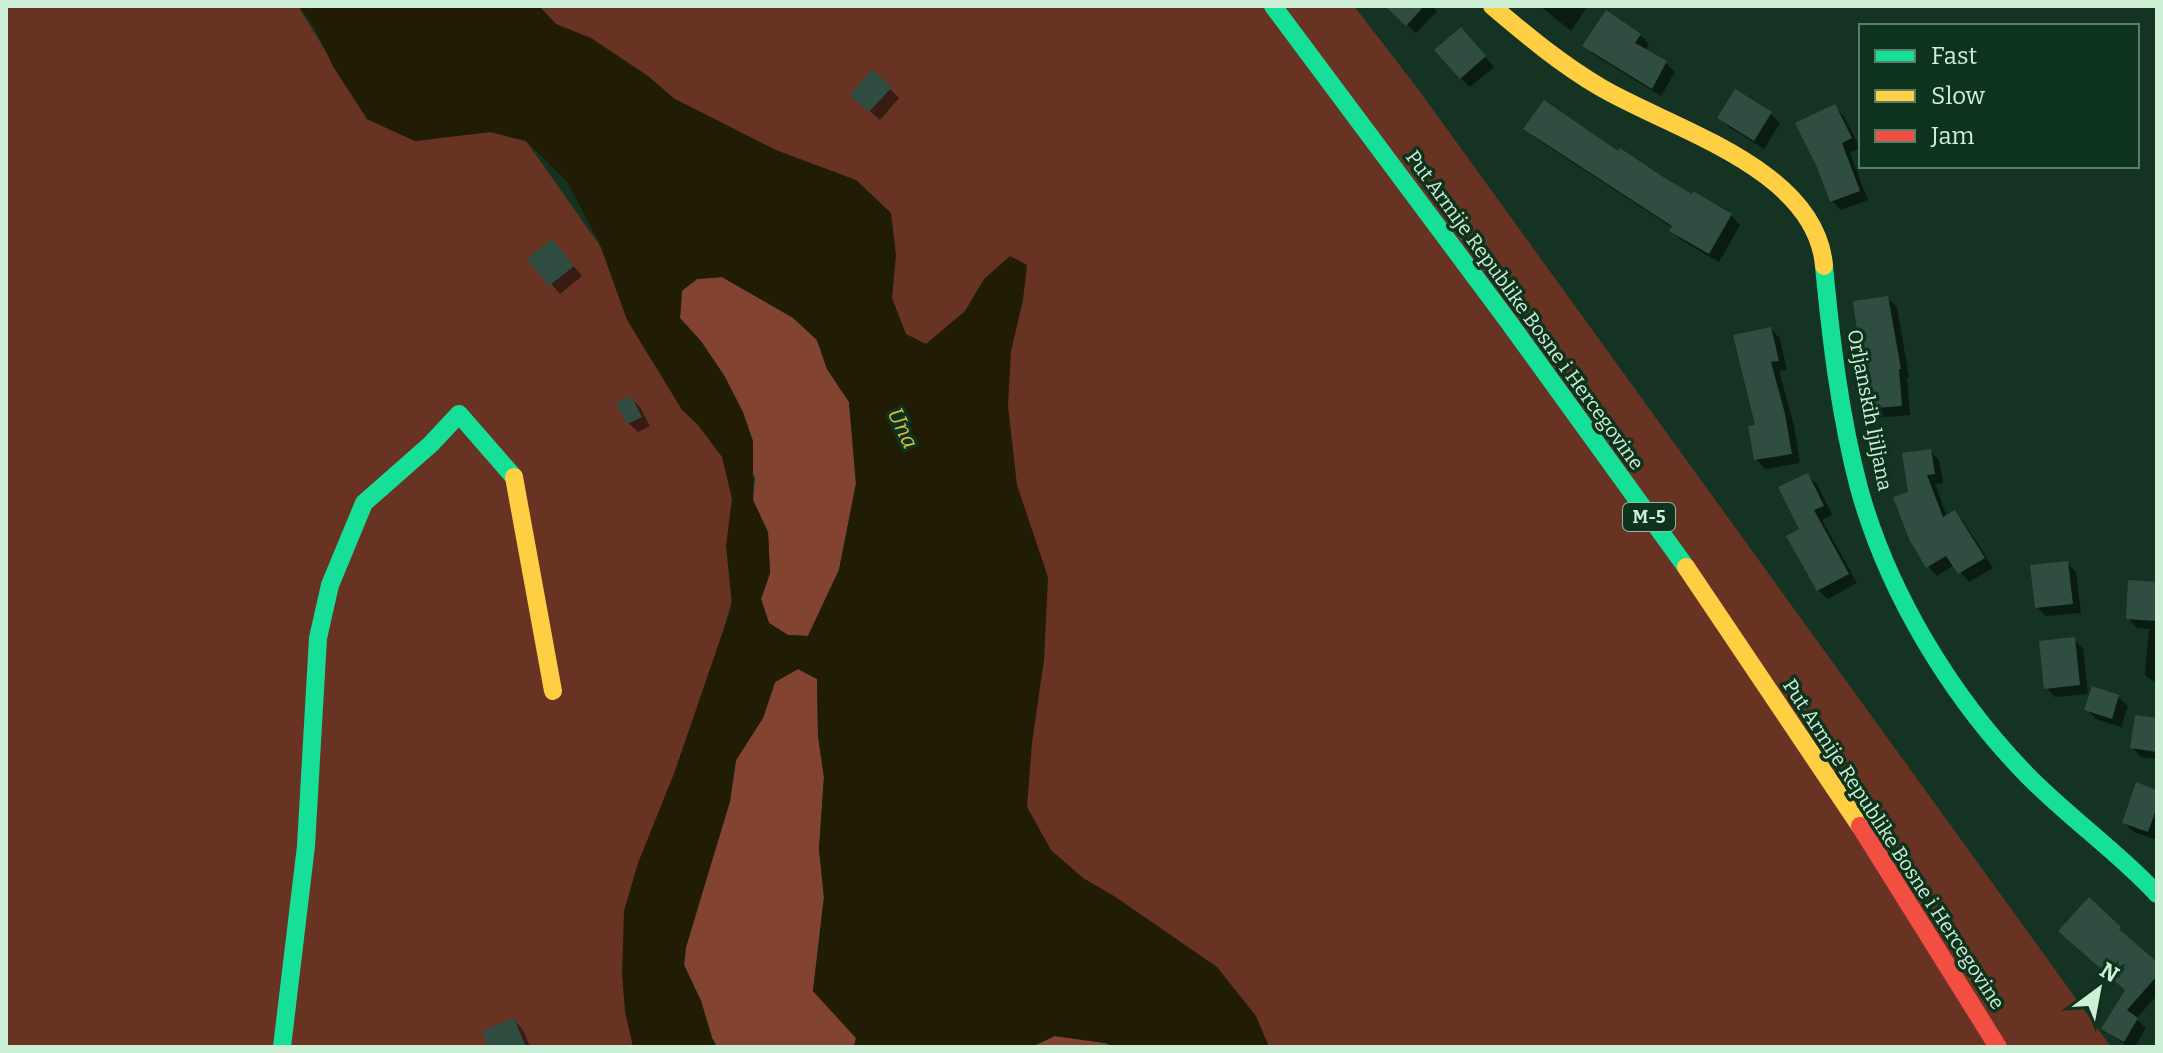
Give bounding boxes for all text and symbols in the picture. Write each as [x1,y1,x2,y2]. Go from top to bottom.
legend [1859,24,2139,168]
text: Fast [1931,42,1977,70]
text: Slow [1931,82,1986,110]
text: Jam [1930,122,1975,150]
street label: Put Armije Republike Bosne i Hercegovine [1400,146,1649,475]
street label: Orljanskih ljiljana [1842,327,1897,493]
water label: Una [882,403,924,453]
road number: M-5 [1623,503,1675,531]
street label: Put Armije Republike Bosne i Hercegovine [1777,674,2010,1014]
north arrow [2059,949,2139,1029]
text: N [2095,957,2124,988]

